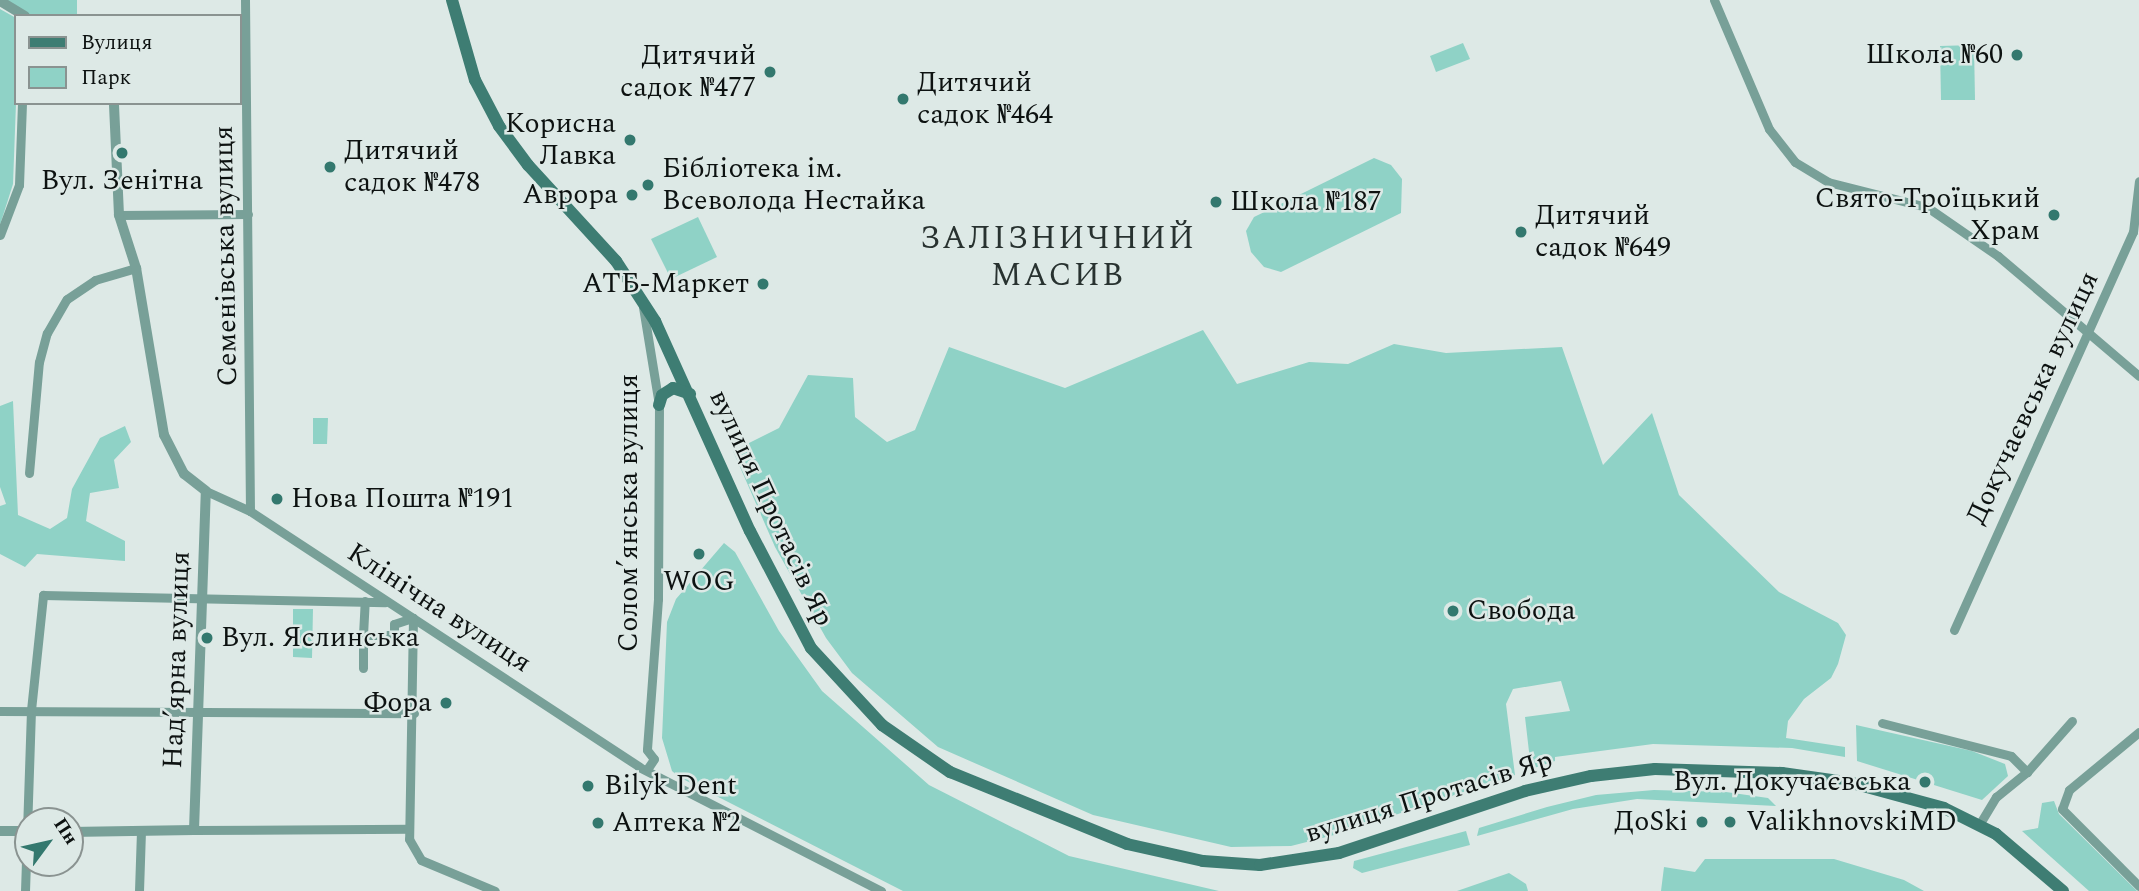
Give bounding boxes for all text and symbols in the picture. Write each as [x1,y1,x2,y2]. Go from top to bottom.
legend [14,14,242,105]
text: Вулиця [81,27,152,59]
place label: Школа №60 [1865,38,2003,72]
place label: Дитячий садок №477 [620,39,756,105]
marker: Школа №60 [2009,47,2025,63]
text: Парк [81,62,131,94]
marker: Дитячий садок №477 [762,64,778,80]
place label: Дитячий садок №464 [917,66,1053,132]
marker: Дитячий садок №464 [895,91,911,107]
place label: Корисна Лавка [505,107,616,173]
street label: Семенівська вулиця [207,125,245,387]
marker: Корисна Лавка [622,132,638,148]
place label: Дитячий садок №478 [344,134,480,200]
marker: Вул. Зенітна [114,145,130,161]
place label: Бібліотека ім. Всеволода Нестайка [662,152,926,218]
marker: Дитячий садок №478 [322,159,338,175]
place label: Вул. Зенітна [41,164,203,198]
marker: Бібліотека ім. Всеволода Нестайка [640,177,656,193]
place label: Аврора [522,178,618,212]
place label: Свято-Троїцький Храм [1815,182,2040,248]
place label: Школа №187 [1230,185,1382,219]
marker: Аврора [624,187,640,203]
marker: Школа №187 [1208,194,1224,210]
place label: Дитячий садок №649 [1535,199,1671,265]
marker: Свято-Троїцький Храм [2046,207,2062,223]
district label: ЗАЛІЗНИЧНИЙ МАСИВ [921,221,1195,296]
marker: Дитячий садок №649 [1513,224,1529,240]
street label: Докучаєвська вулиця [1960,266,2106,530]
place label: АТБ-Маркет [582,267,749,301]
marker: АТБ-Маркет [755,276,771,292]
street label: Соломʼянська вулиця [612,374,646,652]
street label: вулиця Протасів Яр [701,384,841,632]
place label: Нова Пошта №191 [291,482,514,516]
marker: Нова Пошта №191 [269,491,285,507]
street label: Клінічна вулиця [341,536,537,680]
marker: WOG [691,546,707,562]
street label: Надʼярна вулиця [156,551,198,769]
place label: WOG [663,565,735,599]
place label: Свобода [1467,594,1576,628]
marker: Свобода [1445,603,1461,619]
place label: Вул. Яслинська [221,621,420,655]
marker: Вул. Яслинська [199,630,215,646]
place label: Фора [364,686,432,720]
marker: Фора [438,695,454,711]
street label: вулиця Протасів Яр [1301,743,1557,851]
place label: Вул. Докучаєвська [1673,765,1911,799]
place label: Bilyk Dent [604,769,737,803]
marker: Вул. Докучаєвська [1917,774,1933,790]
marker: Bilyk Dent [578,776,598,796]
place label: ДоSki [1614,805,1688,839]
place label: ValikhnovskiMD [1746,805,1957,839]
place label: Аптека №2 [612,806,741,840]
north arrow [14,807,84,877]
text: Пн [46,812,85,851]
marker: ValikhnovskiMD [1720,812,1740,832]
marker: ДоSki [1694,814,1710,830]
marker: Аптека №2 [590,815,606,831]

